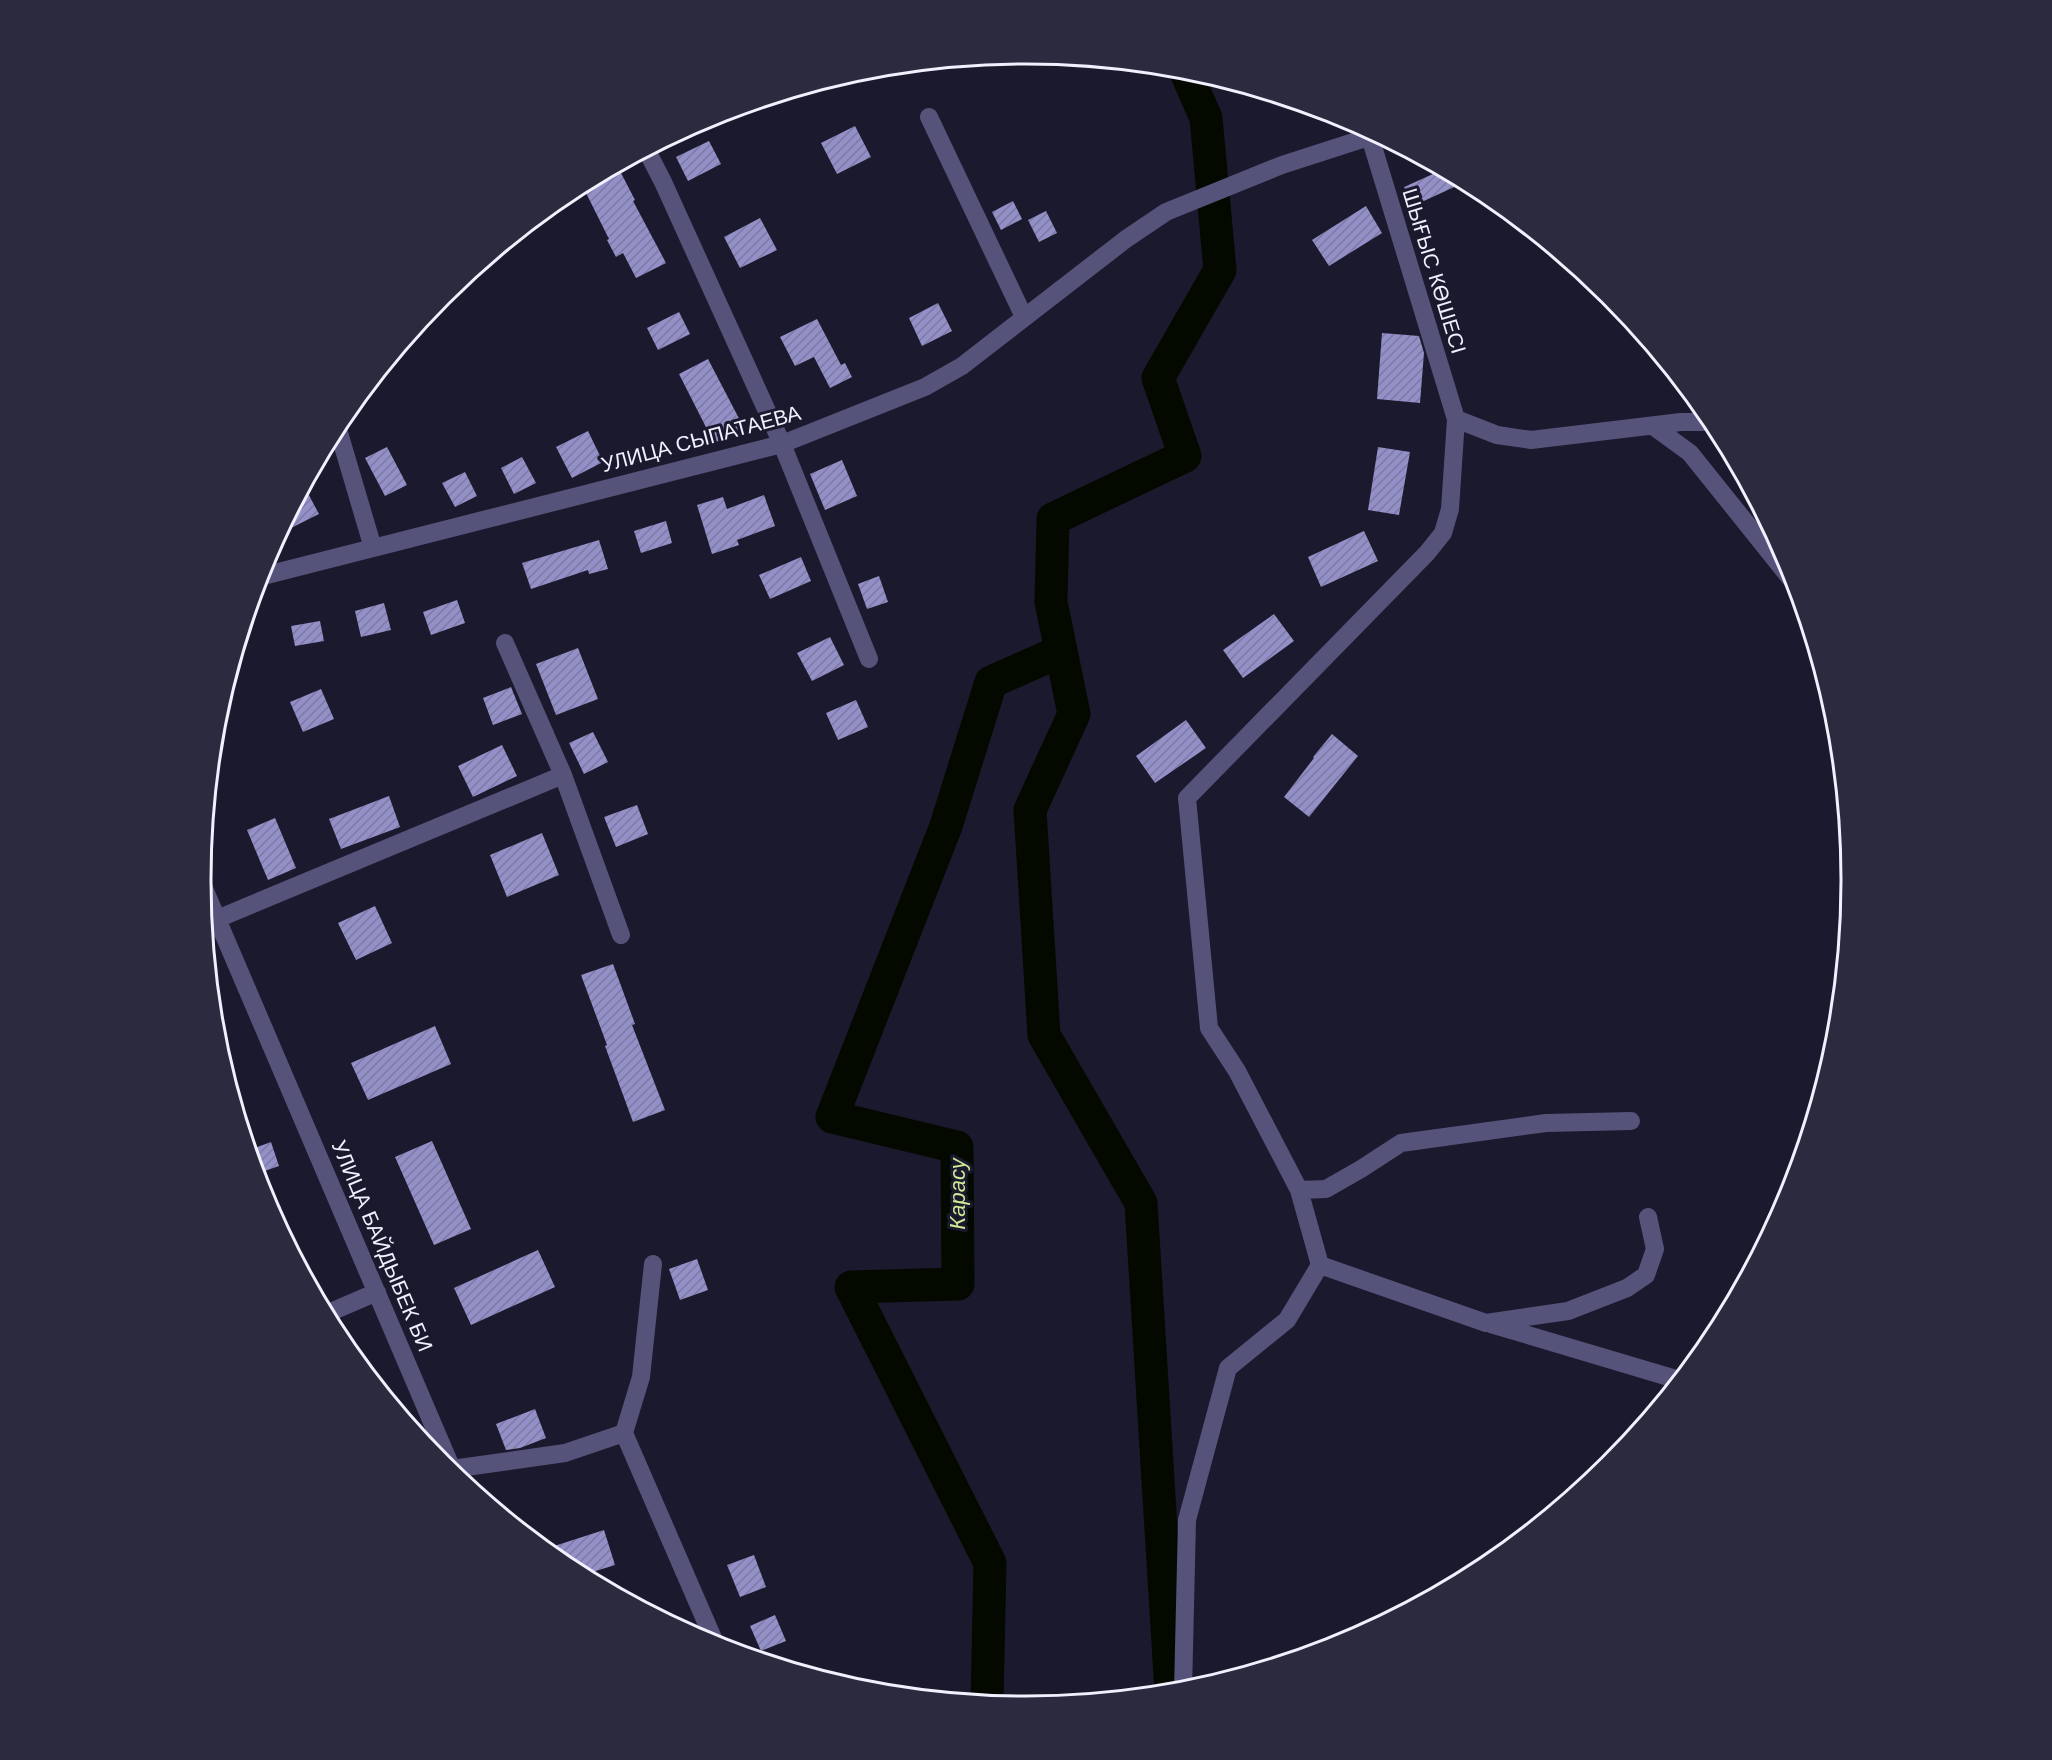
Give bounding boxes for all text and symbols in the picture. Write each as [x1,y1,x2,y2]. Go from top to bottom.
street label: ШЫҒЫС КӨШЕСІ [1398,185,1471,356]
street label: УЛИЦА СЫПАТАЕВА [599,401,803,476]
street label: УЛИЦА БАЙДЫБЕК БИ [328,1137,437,1355]
water label: Карасу [945,1156,970,1230]

